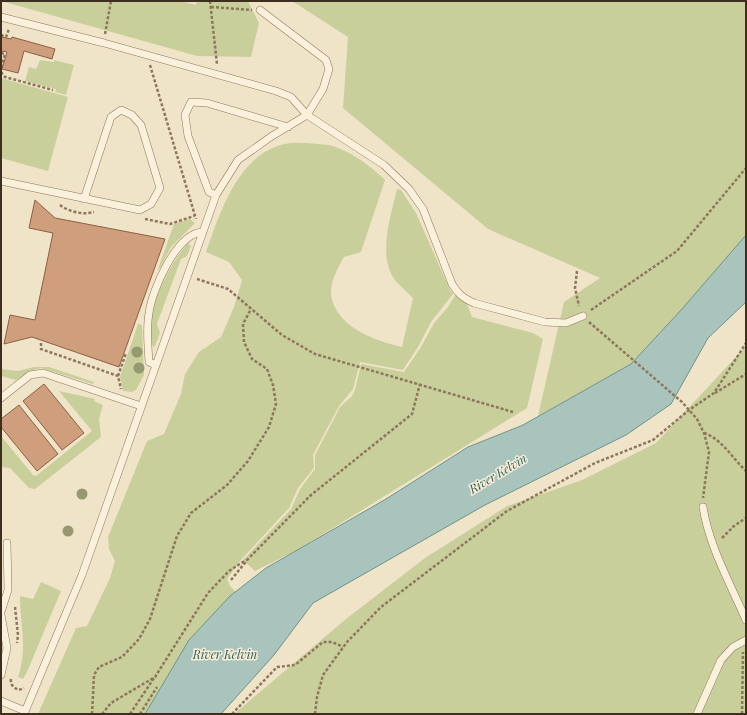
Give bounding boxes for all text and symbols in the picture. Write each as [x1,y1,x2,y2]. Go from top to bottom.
water label: River Kelvin [465,450,529,497]
water label: River Kelvin [192,646,257,662]

